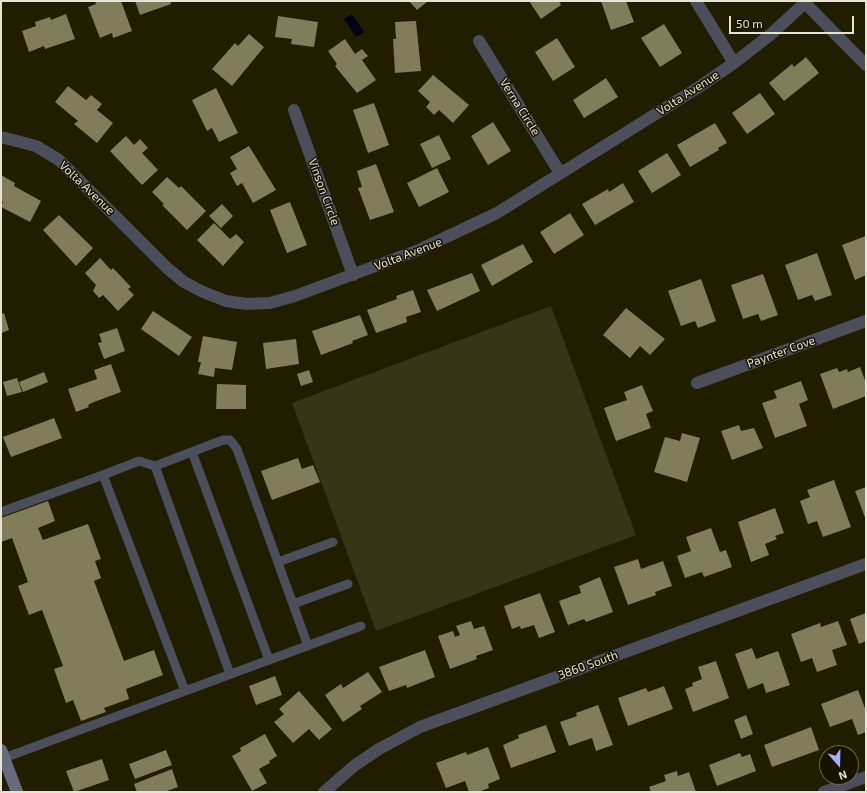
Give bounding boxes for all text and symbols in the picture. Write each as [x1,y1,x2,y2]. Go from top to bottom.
scale bar [731,8,856,34]
text: 50 m [736,16,763,30]
street label: Volta Avenue [654,68,722,118]
street label: Verna Circle [497,76,543,138]
street label: Vinson Circle [305,157,343,227]
street label: Volta Avenue [56,158,118,218]
street label: Volta Avenue [372,235,444,273]
street label: Paynter Cove [745,333,817,371]
street label: 3860 South [556,648,620,682]
north arrow [819,745,859,785]
text: N [837,768,849,783]

